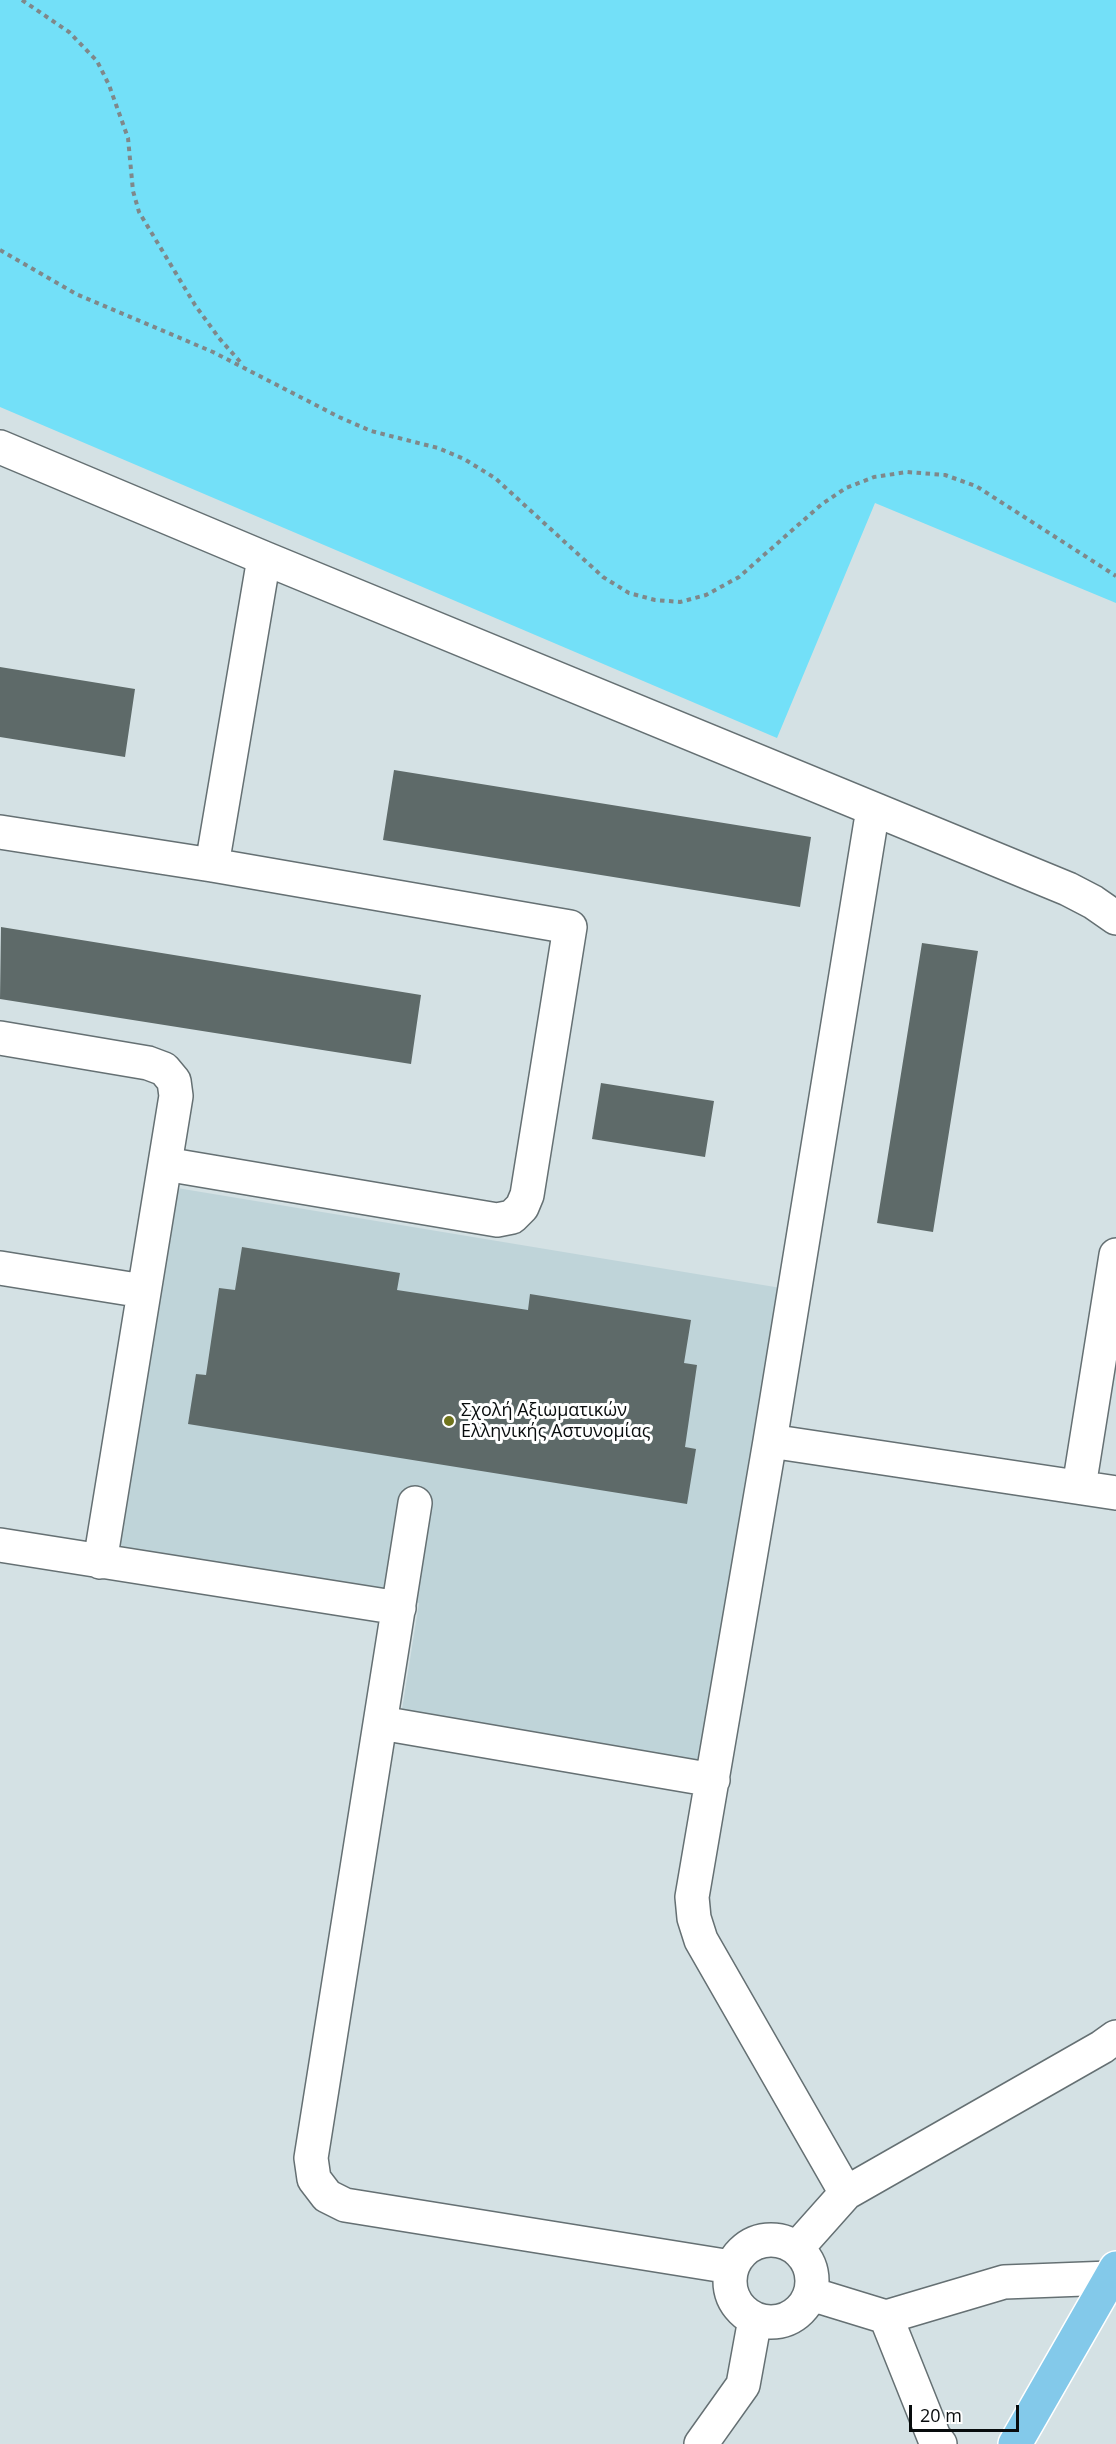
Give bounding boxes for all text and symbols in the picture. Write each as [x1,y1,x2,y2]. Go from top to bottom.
place label: Σχολή Αξιωματικών Ελληνικής Αστυνομίας [461,1400,650,1442]
marker: Σχολή Αξιωματικών Ελληνικής Αστυνομίας [442,1414,456,1428]
scale bar [912,2393,1022,2431]
text: 20 m [920,2403,962,2427]

